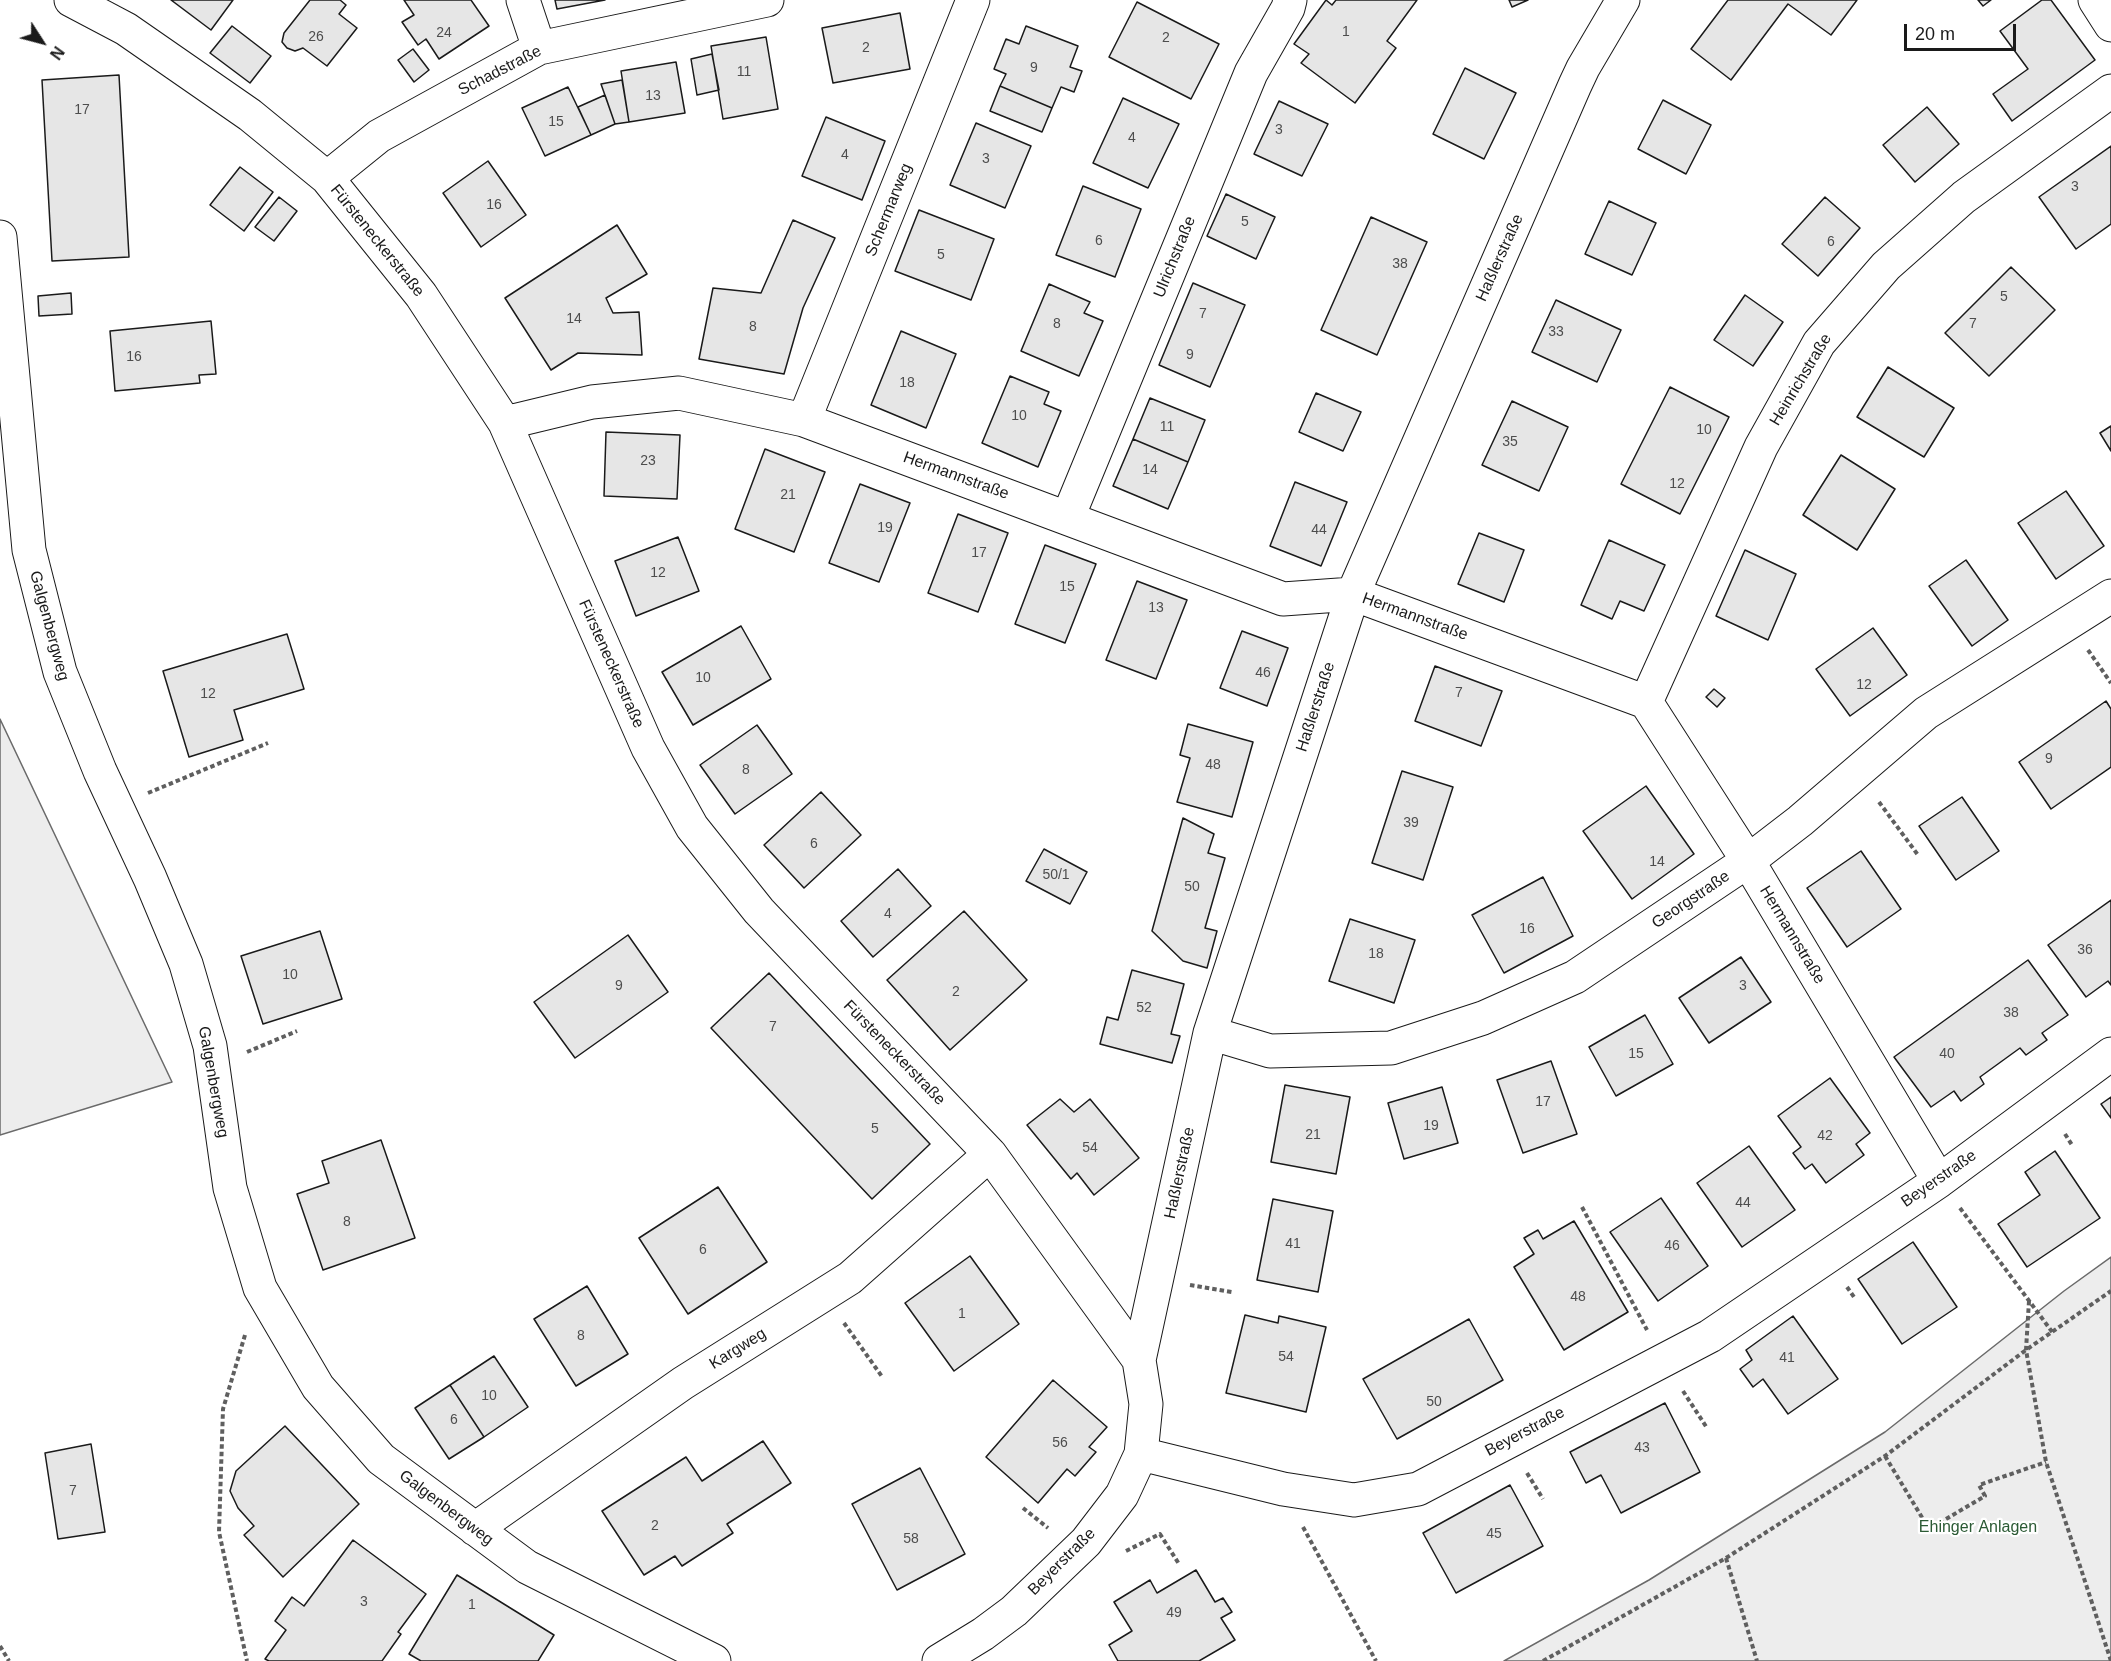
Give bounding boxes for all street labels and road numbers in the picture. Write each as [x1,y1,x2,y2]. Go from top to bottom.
street label: Schadstraße [455,42,545,100]
street label: Schermarweg [862,161,916,259]
street label: Fürsteneckerstraße [326,181,428,301]
street label: Haßlerstraße [1472,211,1528,305]
street label: Ulrichstraße [1150,213,1200,301]
street label: Heinrichstraße [1766,330,1836,430]
street label: Hermannstraße [900,448,1012,504]
street label: Galgenbergweg [25,569,73,683]
street label: Hermannstraße [1359,589,1471,645]
street label: Fürsteneckerstraße [574,597,648,731]
street label: Haßlerstraße [1292,660,1340,754]
street label: Georgstraße [1648,867,1734,933]
street label: Hermannstraße [1755,882,1829,988]
street label: Fürsteneckerstraße [839,996,949,1110]
street label: Galgenbergweg [194,1025,232,1139]
street label: Haßlerstraße [1161,1125,1199,1221]
street label: Beyerstraße [1898,1146,1980,1212]
street label: Kargweg [706,1324,770,1374]
street label: Beyerstraße [1482,1403,1568,1461]
street label: Galgenbergweg [395,1466,497,1550]
street label: Beyerstraße [1024,1524,1100,1600]

